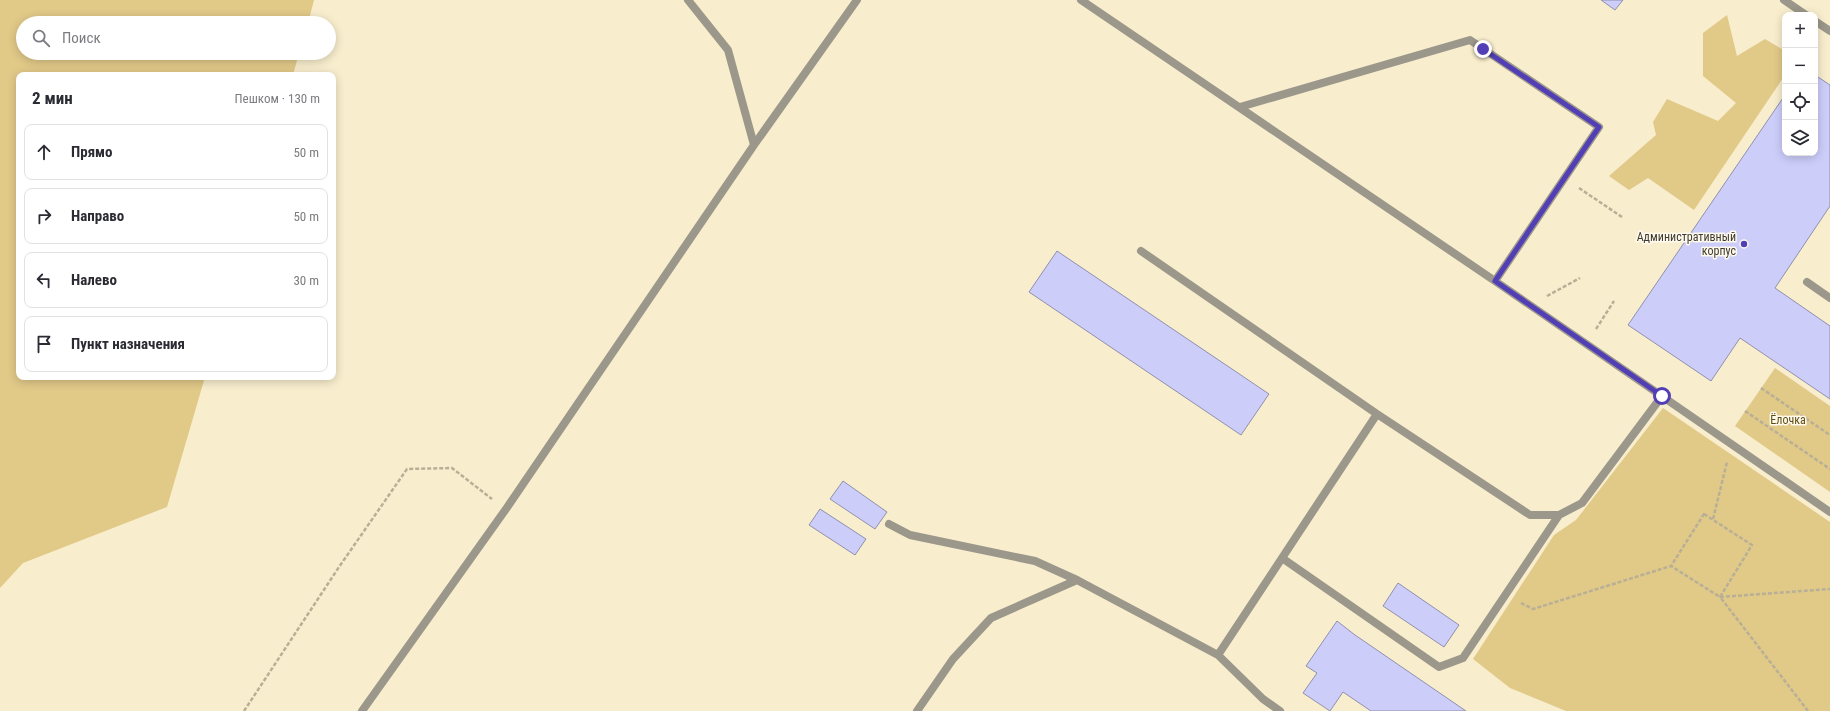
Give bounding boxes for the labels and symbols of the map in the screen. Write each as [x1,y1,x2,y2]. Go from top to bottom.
route end [1474,40,1492,58]
place label: Административный корпус [1637,230,1736,258]
marker: Административный корпус [1739,239,1749,249]
route start [1653,387,1671,405]
park label: Ёлочка [1770,412,1806,427]

